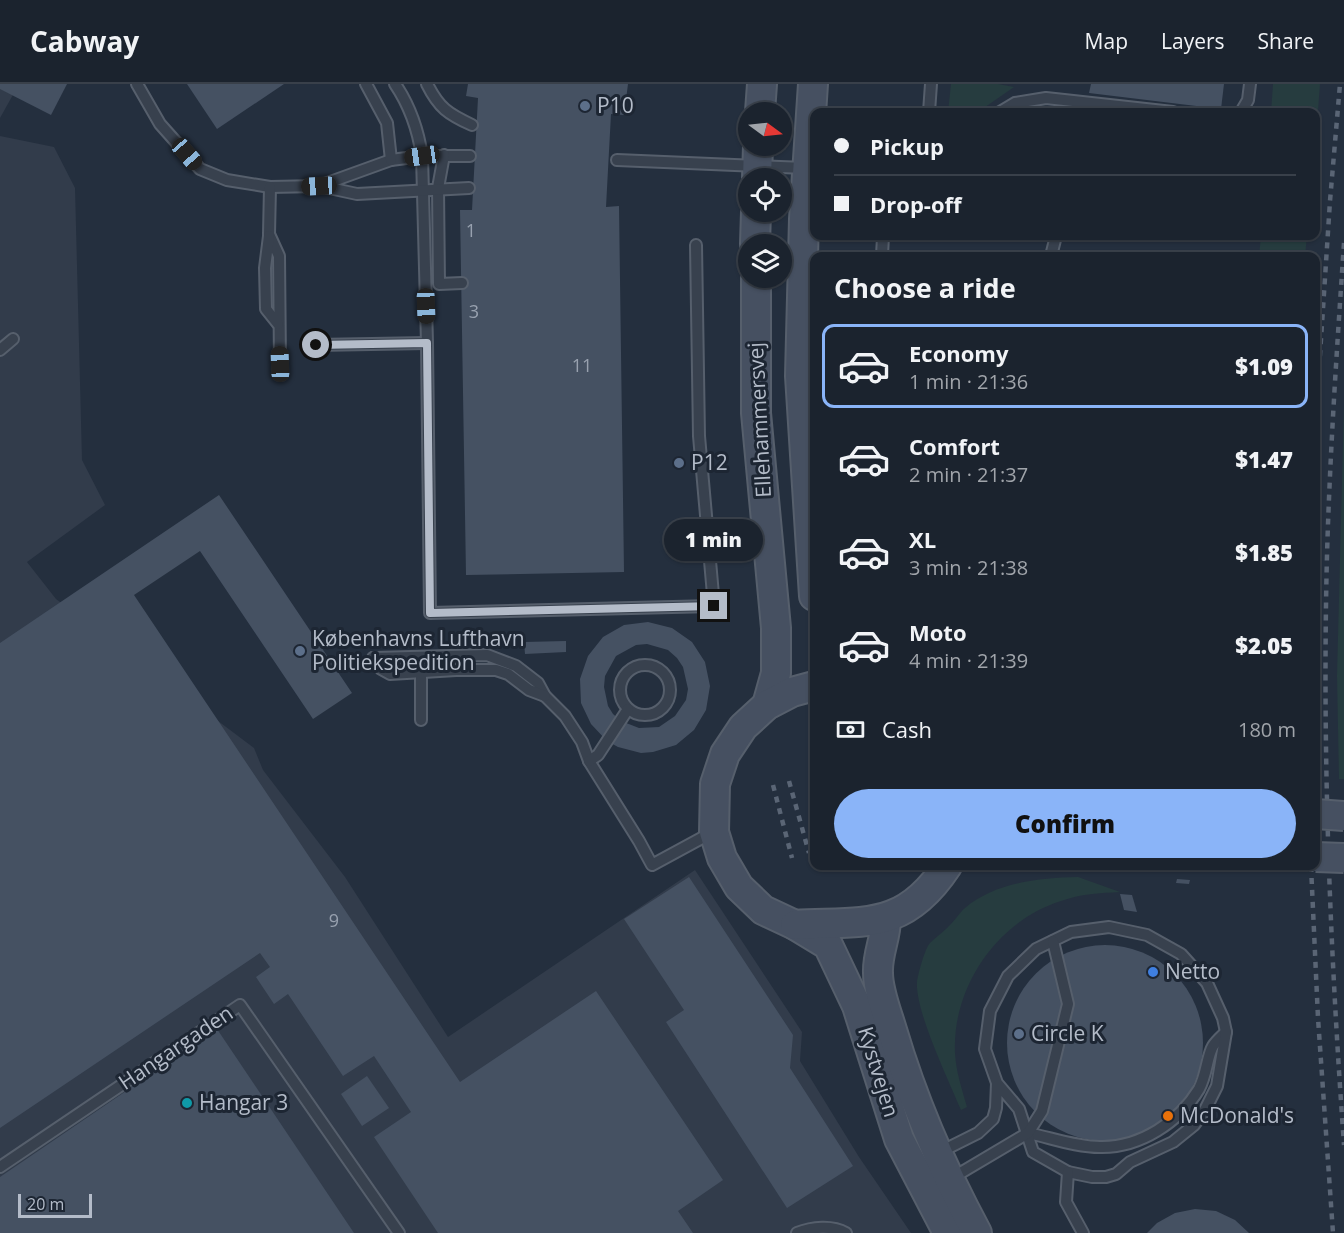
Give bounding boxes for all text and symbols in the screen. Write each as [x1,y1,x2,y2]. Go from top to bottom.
text: Cabway [30,22,139,60]
text: Map [1085,27,1128,55]
text: Layers [1161,27,1225,55]
text: Share [1258,27,1314,55]
place label: P10 [597,91,634,119]
marker: P10 [578,99,592,113]
north arrow [738,102,792,156]
map controls [738,102,792,288]
text: Pickup [870,131,944,161]
car [168,135,206,173]
car [403,145,441,167]
button: locate [738,168,792,222]
car [301,176,337,196]
text: Drop-off [870,189,962,219]
house number: 1 [466,218,476,242]
button: layers [738,234,792,288]
text: Choose a ride [834,269,1016,306]
car [416,288,436,324]
house number: 3 [469,299,479,323]
route start [302,331,329,358]
text: Economy [909,338,1008,368]
icon: car [837,339,891,393]
street label: Ellehammersvej [741,342,777,498]
car [270,346,290,382]
text: $1.09 [1235,351,1293,381]
house number: 11 [572,353,592,377]
text: 1 min · 21:36 [909,368,1028,395]
text: Comfort [909,431,1000,461]
icon: car [837,432,891,486]
text: $1.47 [1235,444,1293,474]
place label: P12 [691,448,728,476]
marker: P12 [672,456,686,470]
text: 2 min · 21:37 [909,461,1028,488]
callout: 1 min [664,519,764,561]
text: XL [909,524,936,554]
icon: car [837,525,891,579]
text: 1 min [685,526,742,553]
text: $1.85 [1235,537,1293,567]
text: 3 min · 21:38 [909,554,1028,581]
route end [700,592,727,619]
text: Moto [909,617,967,647]
icon: car [837,618,891,672]
place label: Københavns Lufthavn Politiekspedition [312,624,525,676]
text: $2.05 [1235,630,1293,660]
marker: Københavns Lufthavn Politiekspedition [293,644,307,658]
text: 4 min · 21:39 [909,647,1028,674]
icon: cash [834,713,867,746]
text: Cash [882,714,932,744]
text: 180 m [1238,716,1296,743]
button: Confirm [834,789,1296,858]
house number: 9 [329,908,339,932]
place label: Netto [1165,957,1220,985]
marker: Netto [1146,965,1160,979]
street label: Hangargaden [113,999,238,1096]
place label: Circle K [1031,1019,1104,1047]
street label: Kystvejen [852,1023,906,1120]
marker: Circle K [1012,1027,1026,1041]
place label: Hangar 3 [199,1088,288,1116]
marker: Hangar 3 [180,1096,194,1110]
place label: McDonald's [1180,1101,1294,1129]
marker: McDonald's [1161,1109,1175,1123]
scale bar [18,1191,92,1218]
text: 20 m [27,1193,64,1215]

